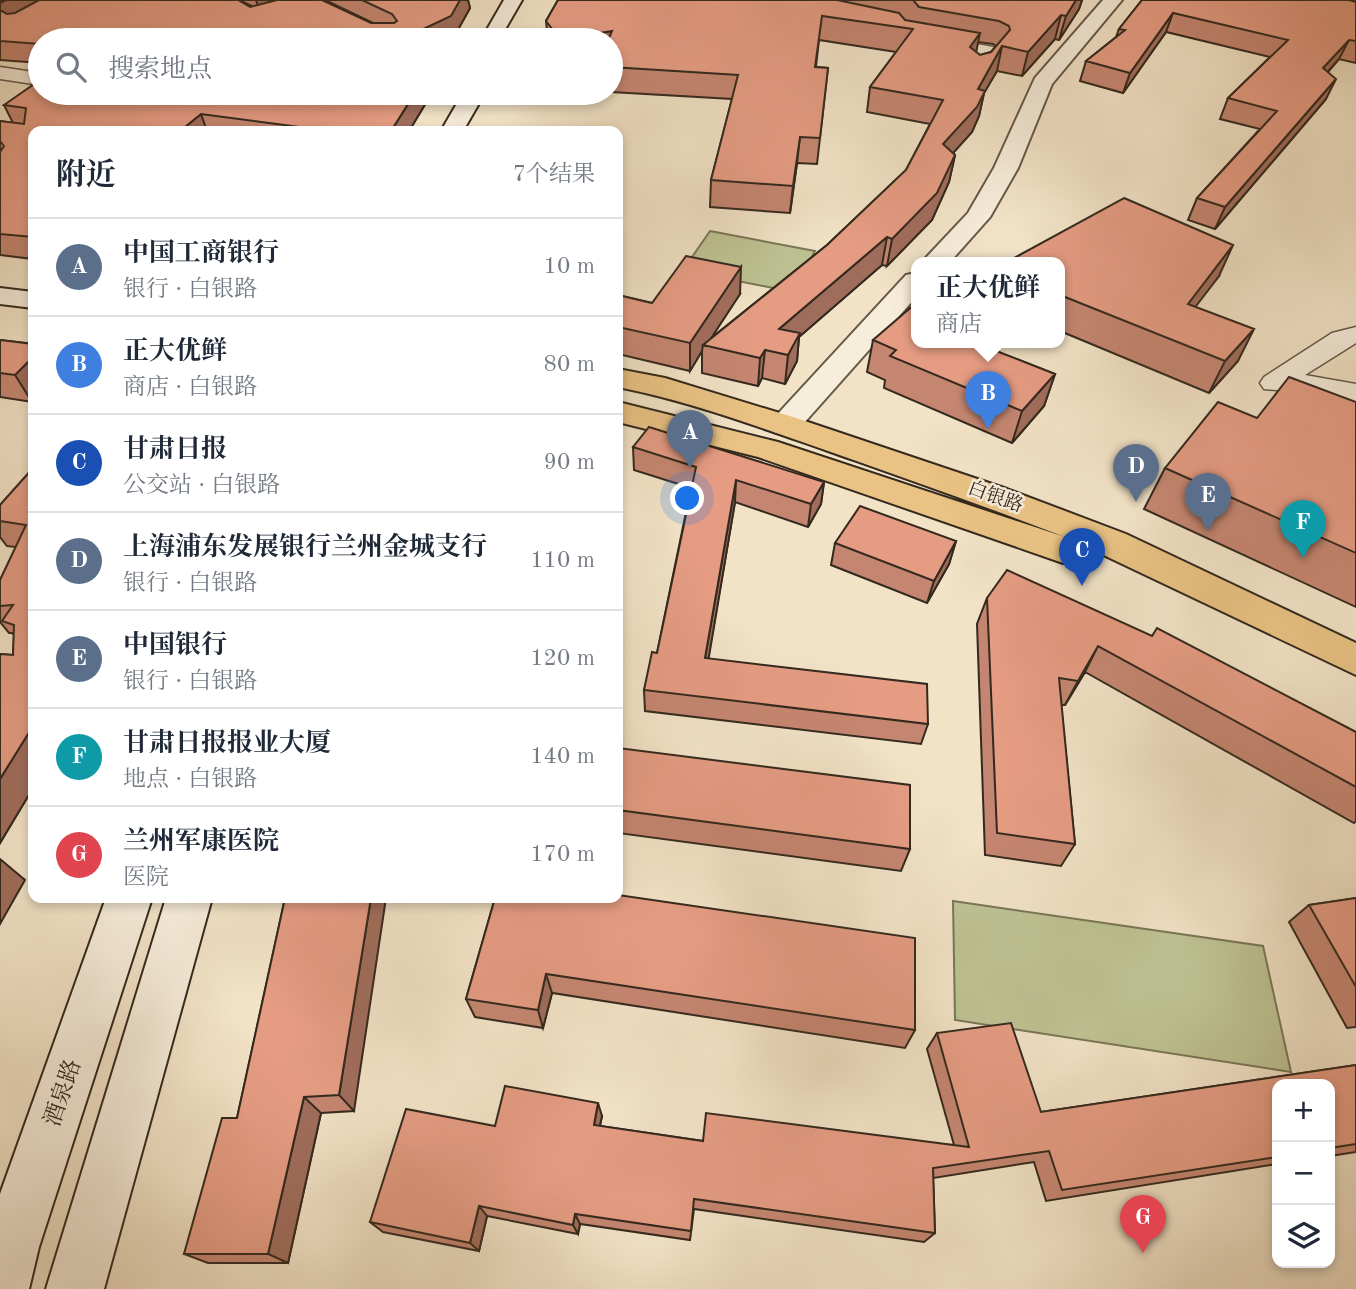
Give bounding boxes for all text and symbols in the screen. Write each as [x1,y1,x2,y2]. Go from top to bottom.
search box [28,28,623,105]
icon: search [52,48,90,86]
text: 搜索地点 [108,57,212,83]
text: 附近 [56,161,116,191]
text: 7个结果 [513,163,595,186]
text: 中国工商银行 [123,241,279,267]
text: A [70,255,88,278]
text: 10 m [544,255,595,278]
popup [911,257,1065,348]
text: 正大优鲜 [936,276,1040,302]
text: 银行 · 白银路 [123,278,257,301]
text: 商店 [936,313,982,336]
text: 正大优鲜 [123,339,227,365]
text: B [71,353,87,376]
text: 80 m [544,353,595,376]
pin: B [965,371,1011,429]
text: 商店 · 白银路 [123,376,257,399]
pin: A [667,410,713,468]
text: 甘肃日报 [123,437,227,463]
pin: D [1113,444,1159,502]
text: C [71,451,87,474]
text: 90 m [544,451,595,474]
pin: E [1185,473,1231,531]
text: 公交站 · 白银路 [123,474,280,497]
street label: 白银路 [965,477,1026,517]
your location [670,481,704,515]
pin: F [1280,500,1326,558]
pin: C [1059,528,1105,586]
text: 上海浦东发展银行兰州金城支行 [123,535,487,561]
text: D [70,549,88,572]
text: 110 m [530,549,595,572]
text: 银行 · 白银路 [123,572,257,595]
text: 中国银行 [123,633,227,659]
text: E [71,647,87,670]
text: 120 m [530,647,595,670]
text: 银行 · 白银路 [123,670,257,693]
text: 甘肃日报报业大厦 [123,731,331,757]
text: F [71,745,87,768]
text: 140 m [530,745,595,768]
text: 地点 · 白银路 [123,768,257,791]
text: 兰州军康医院 [123,829,279,855]
text: G [71,843,87,866]
text: 170 m [530,843,595,866]
text: 医院 [123,866,169,889]
street label: 酒泉路 [39,1056,85,1129]
map controls [1272,1079,1335,1268]
button: + [1272,1079,1335,1142]
button: − [1272,1142,1335,1205]
pin: G [1120,1195,1166,1253]
button: layers [1272,1205,1335,1268]

